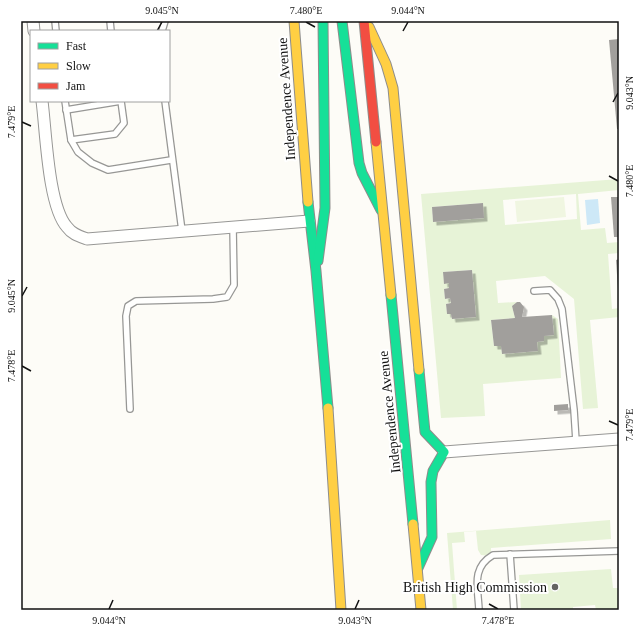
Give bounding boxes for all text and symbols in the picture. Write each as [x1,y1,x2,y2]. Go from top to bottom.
text: 9.045°N [145,5,179,16]
text: 7.480°E [290,5,322,16]
text: 9.044°N [391,5,425,16]
legend [30,30,170,102]
street label: Independence Avenue [275,37,298,161]
text: Fast [66,39,87,53]
text: Slow [66,59,91,73]
text: 9.043°N [624,76,635,110]
text: Jam [66,79,86,93]
text: 7.479°E [6,106,17,138]
text: 7.480°E [624,165,635,197]
text: 9.045°N [6,279,17,313]
text: 7.478°E [6,350,17,382]
street label: Independence Avenue [376,350,403,474]
text: 7.479°E [624,409,635,441]
place label: British High Commission [403,580,547,595]
marker: British High Commission [550,582,560,592]
text: 9.044°N [92,615,126,626]
text: 9.043°N [338,615,372,626]
text: 7.478°E [482,615,514,626]

